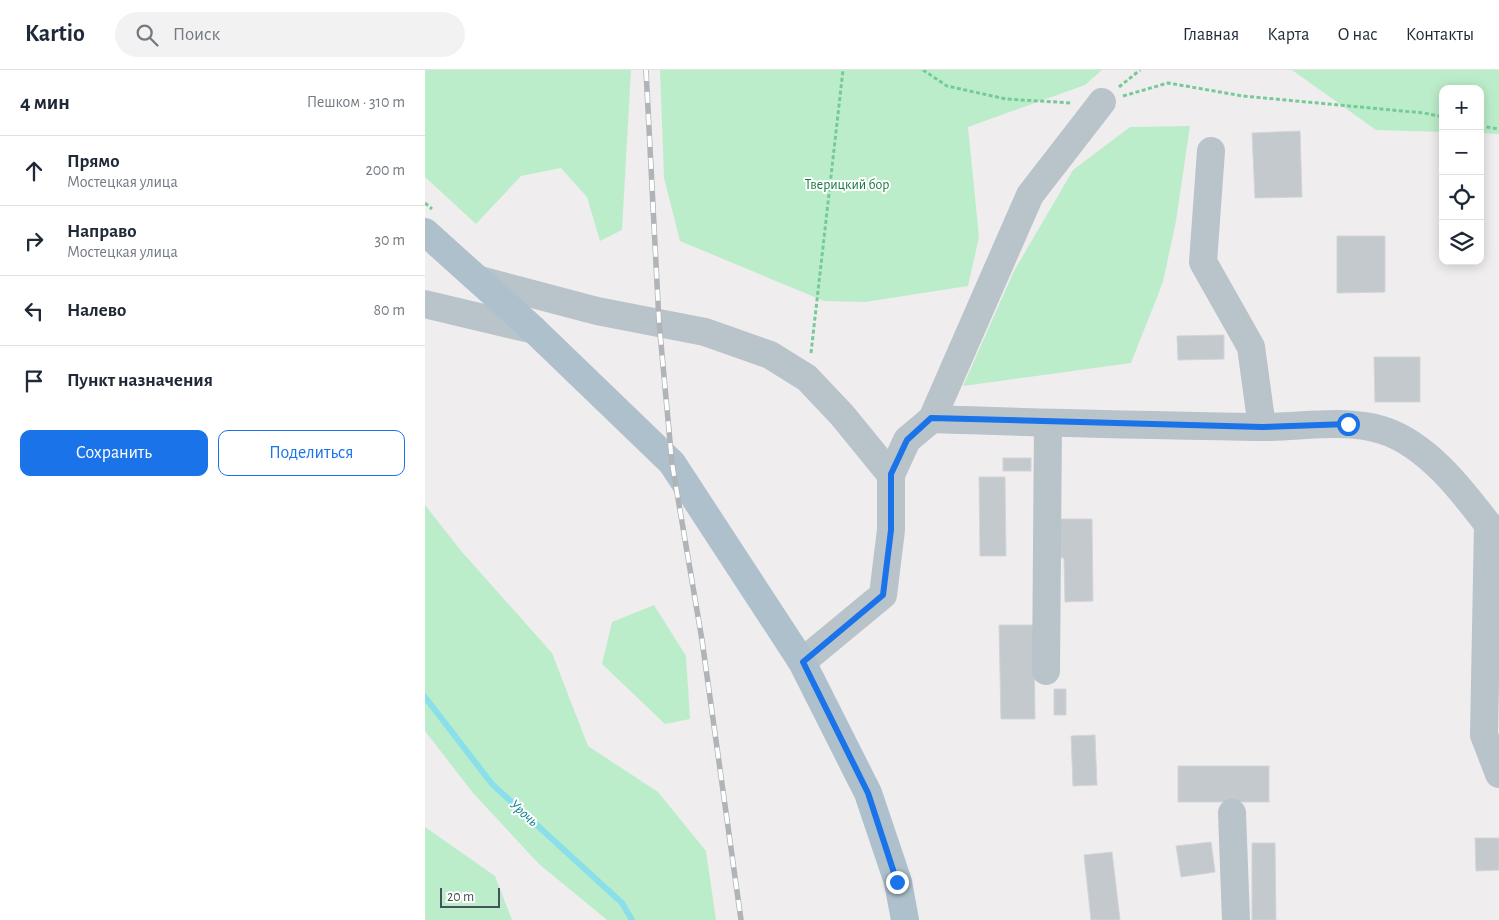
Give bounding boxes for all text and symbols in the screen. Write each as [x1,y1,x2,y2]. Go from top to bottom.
search box [115,12,465,57]
icon: search [133,21,161,49]
text: Kartio [25,22,85,46]
text: Поиск [173,25,220,44]
text: Главная [1183,26,1239,44]
text: Карта [1267,26,1309,44]
text: О нас [1337,26,1378,44]
text: Контакты [1406,26,1474,44]
map controls [1439,85,1484,265]
button: + [1439,85,1484,130]
text: 4 мин [20,92,70,113]
text: Пешком · 310 m [307,94,405,110]
button: − [1439,130,1484,175]
text: Прямо [67,152,120,171]
icon: ahead [20,157,48,185]
text: 200 m [365,162,405,178]
text: Мостецкая улица [67,174,178,190]
button: locate [1439,175,1484,220]
park label: Тверицкий бор [805,178,889,192]
button: layers [1439,220,1484,265]
text: Направо [67,222,137,241]
icon: right [20,227,48,255]
text: 30 m [375,232,405,248]
text: Мостецкая улица [67,244,178,260]
icon: left [20,297,48,325]
text: Налево [67,301,126,320]
text: 80 m [374,302,405,318]
icon: arrive [20,367,48,395]
text: Пункт назначения [67,371,213,390]
route start [1337,413,1360,436]
button: Сохранить [20,430,208,476]
button: Поделиться [218,430,405,476]
water label: Урочь [507,797,541,829]
route end [886,871,909,894]
scale bar [440,885,500,908]
text: 20 m [447,890,474,904]

